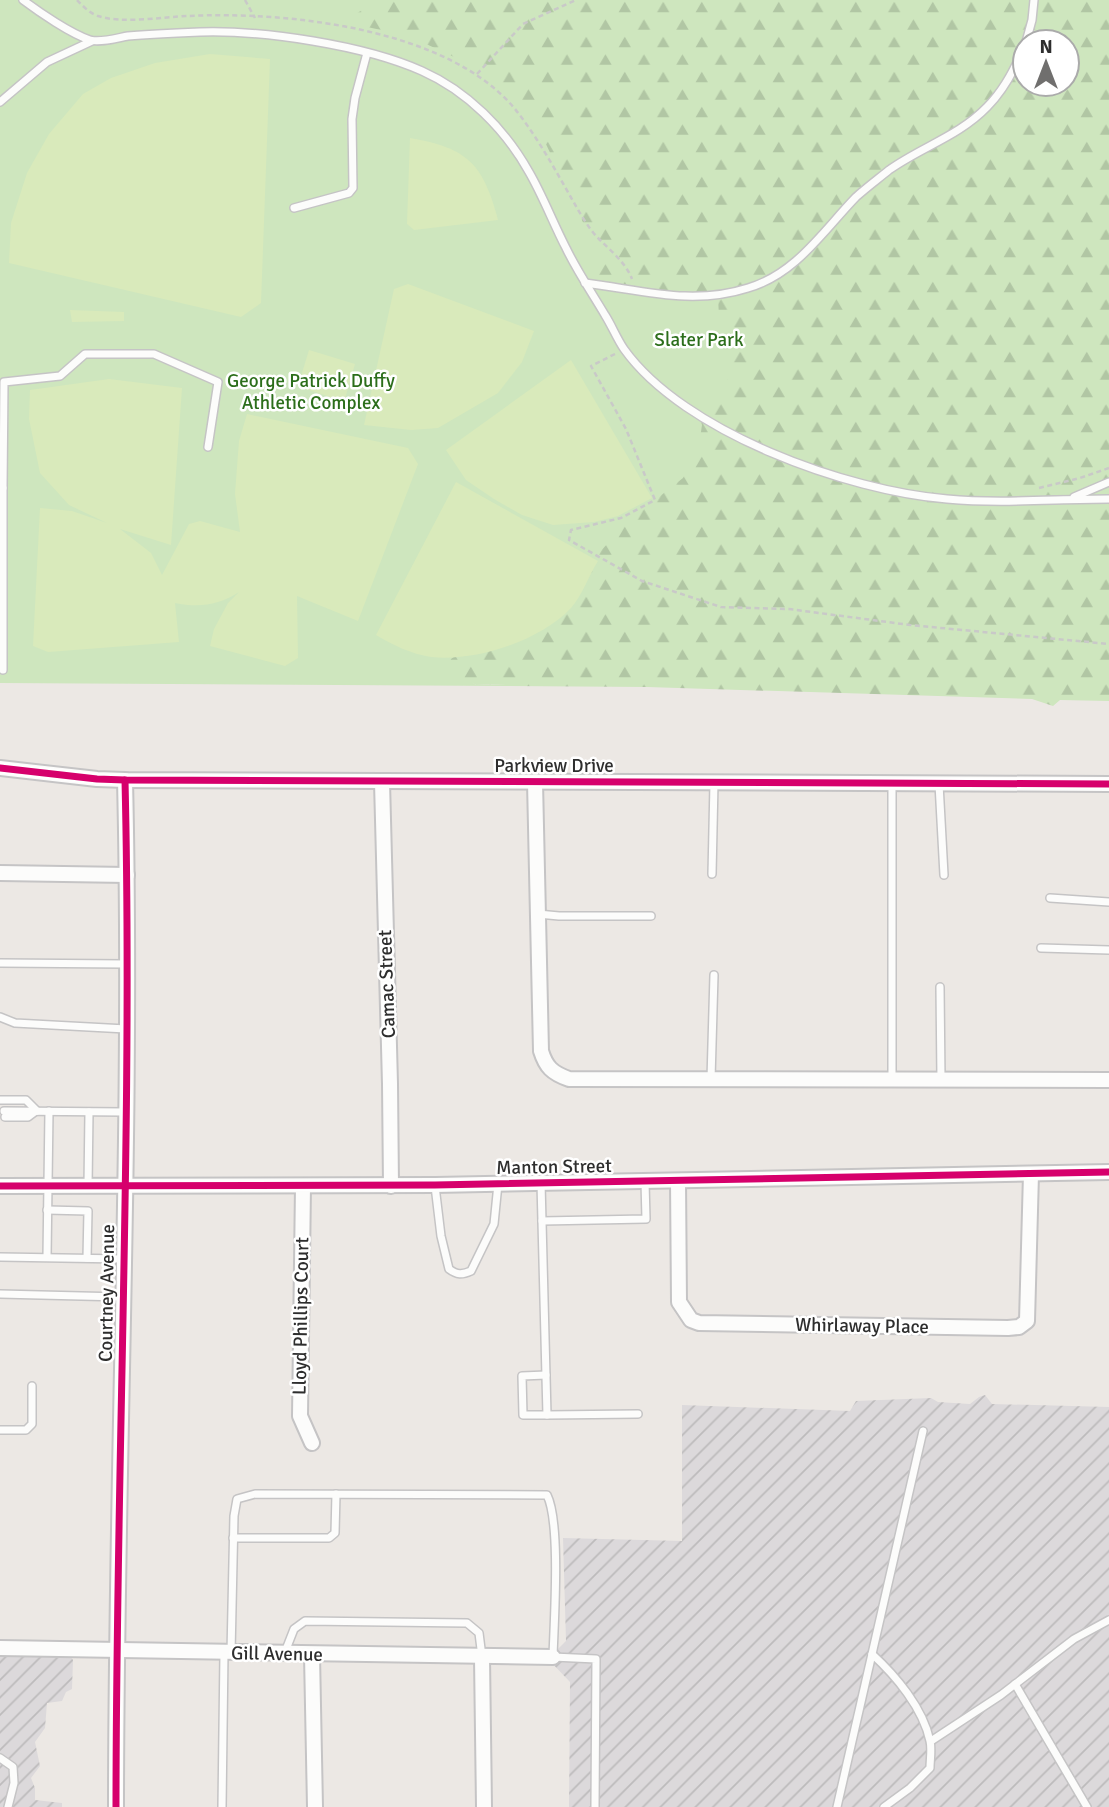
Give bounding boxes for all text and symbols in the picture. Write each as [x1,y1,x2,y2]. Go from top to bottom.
north arrow [1011,28,1081,98]
text: N [1039,35,1053,59]
park label: Slater Park [654,328,744,352]
park label: George Patrick Duffy Athletic Complex [227,369,395,415]
street label: Parkview Drive [494,754,614,778]
street label: Camac Street [373,929,401,1039]
street label: Manton Street [496,1154,612,1180]
street label: Courtney Avenue [94,1224,120,1362]
street label: Lloyd Phillips Court [288,1236,314,1395]
street label: Whirlaway Place [795,1313,929,1339]
street label: Gill Avenue [231,1641,323,1667]

